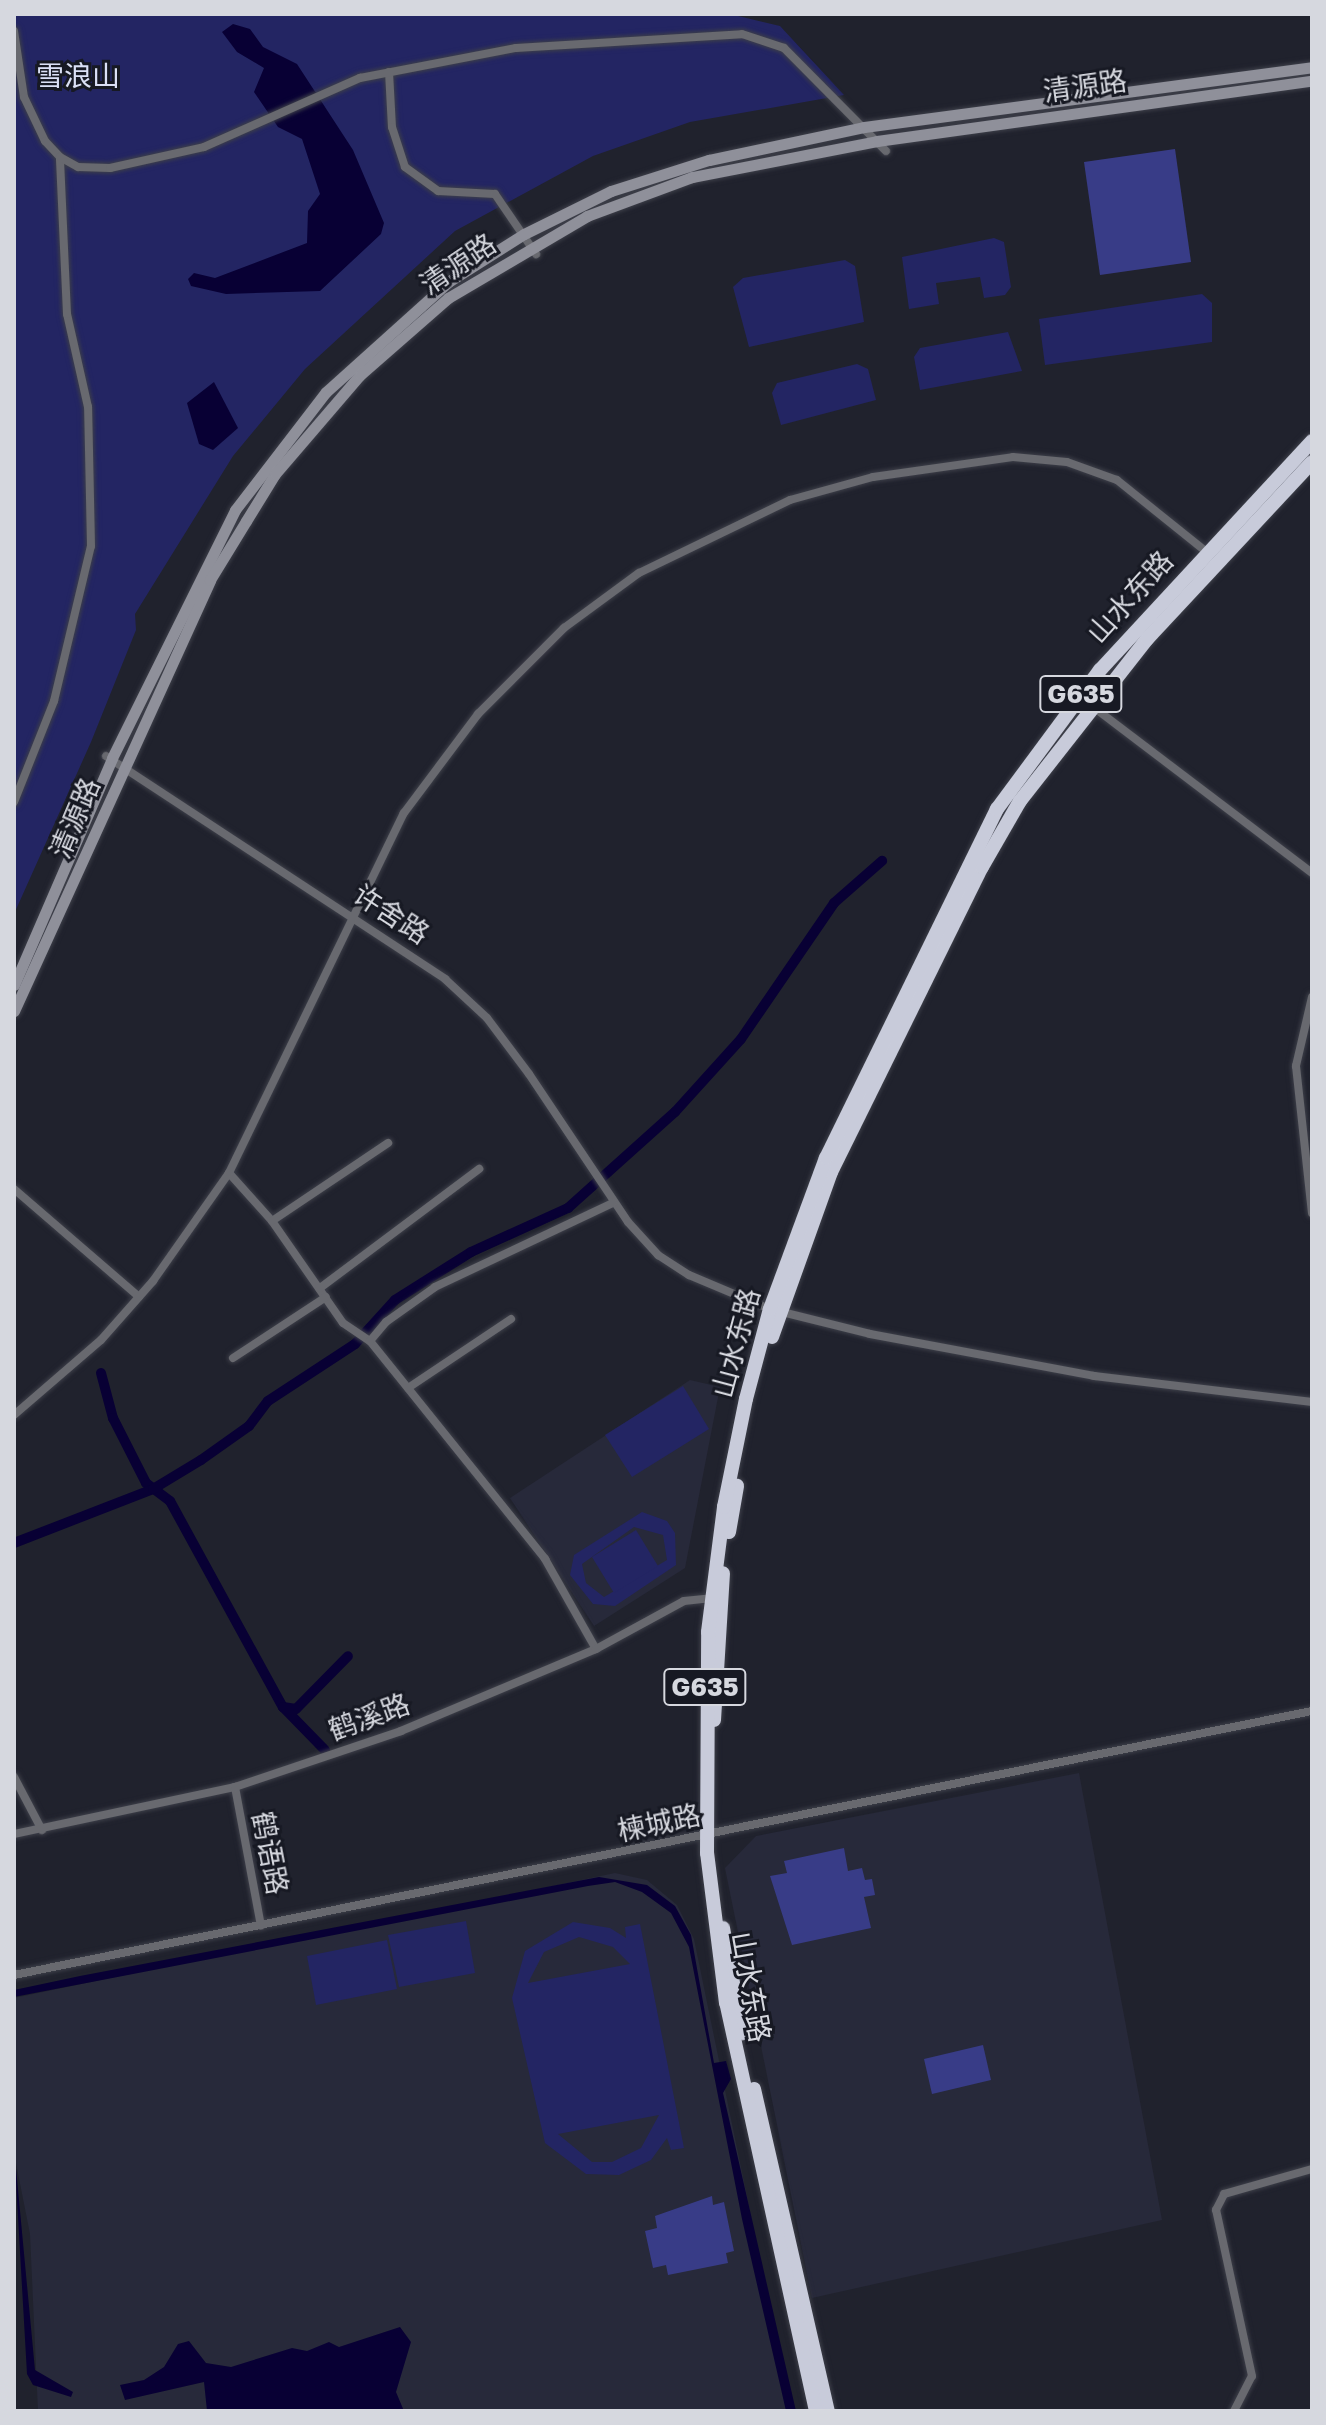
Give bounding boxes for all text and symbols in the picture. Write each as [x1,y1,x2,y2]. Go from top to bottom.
park label: 雪浪山 [36,59,120,93]
street label: 清源路 [1041,64,1129,108]
street label: 清源路 [414,227,502,301]
street label: 山水东路 [1080,544,1180,650]
road number: G635 [1039,672,1123,716]
street label: 清源路 [43,773,107,863]
street label: 许舍路 [347,877,435,951]
street label: 山水东路 [705,1285,767,1401]
road number: G635 [663,1665,747,1709]
street label: 鹤溪路 [324,1687,414,1747]
street label: 楝城路 [614,1798,704,1848]
street label: 鹤语路 [245,1809,295,1897]
street label: 山水东路 [725,1929,777,2045]

